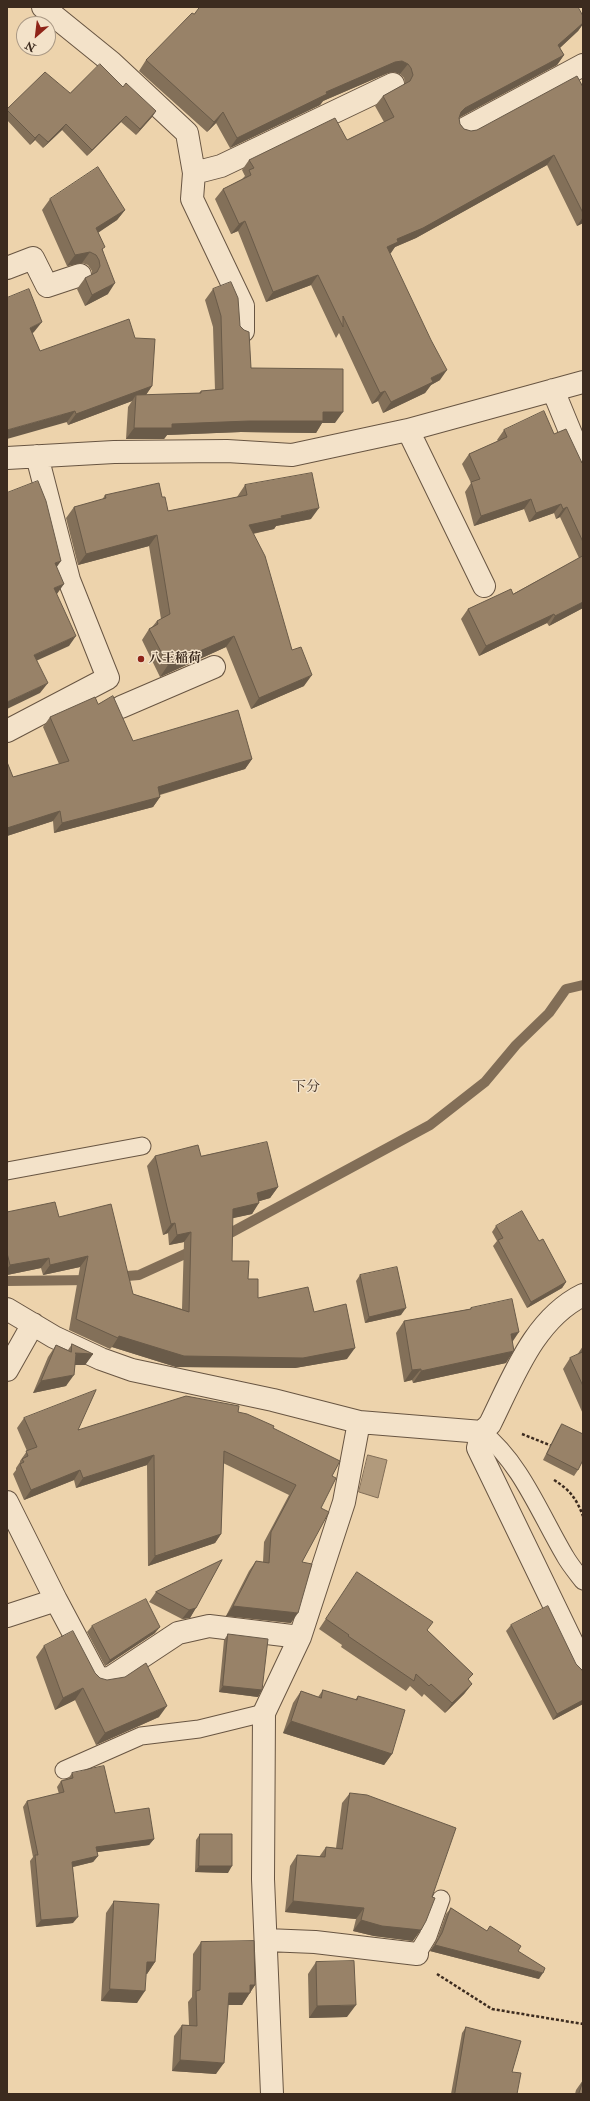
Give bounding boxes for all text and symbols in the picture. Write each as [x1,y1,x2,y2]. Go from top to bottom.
north arrow [16,16,56,56]
text: N [23,38,38,54]
place label: 八王稲荷 [149,651,201,667]
marker: 八王稲荷 [136,654,146,664]
district label: 下分 [292,1080,320,1096]

